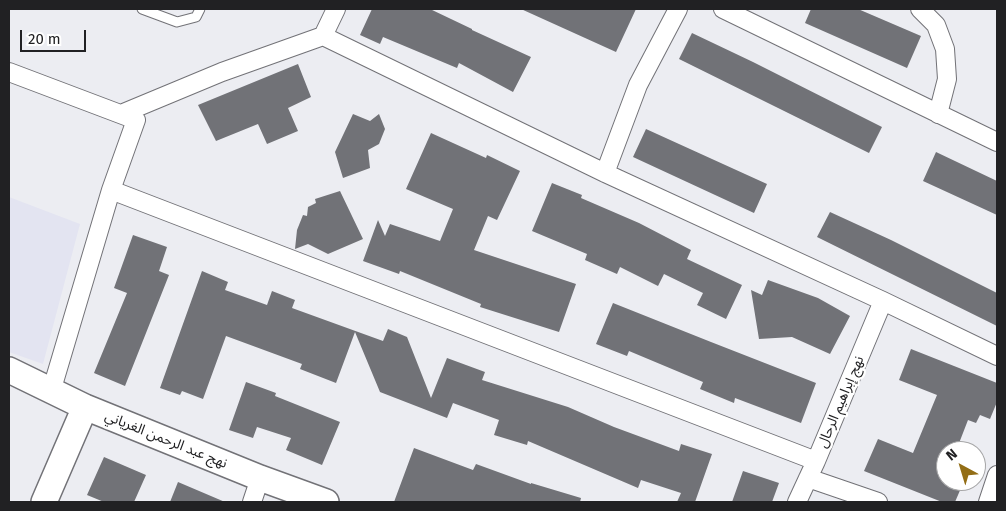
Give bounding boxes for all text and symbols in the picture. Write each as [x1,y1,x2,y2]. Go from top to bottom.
scale bar [22,20,89,52]
text: 20 m [28,30,61,48]
street label: نهج إبراهيم الرحال [814,354,868,450]
street label: نهج عبد الرحمن الغرياني [102,408,230,472]
north arrow [936,441,986,491]
text: N [943,445,961,464]

